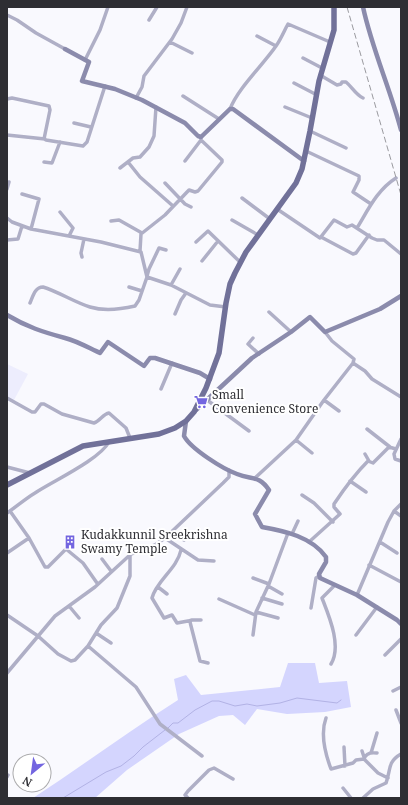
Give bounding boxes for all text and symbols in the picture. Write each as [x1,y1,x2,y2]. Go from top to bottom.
place label: Small Convenience Store [212,386,318,417]
supermarket icon: Small Convenience Store [193,394,209,410]
place label: Kudakkunnil Sreekrishna Swamy Temple [81,526,228,557]
building icon: Kudakkunnil Sreekrishna Swamy Temple [62,534,78,550]
north arrow [12,753,52,793]
text: N [19,773,34,791]

